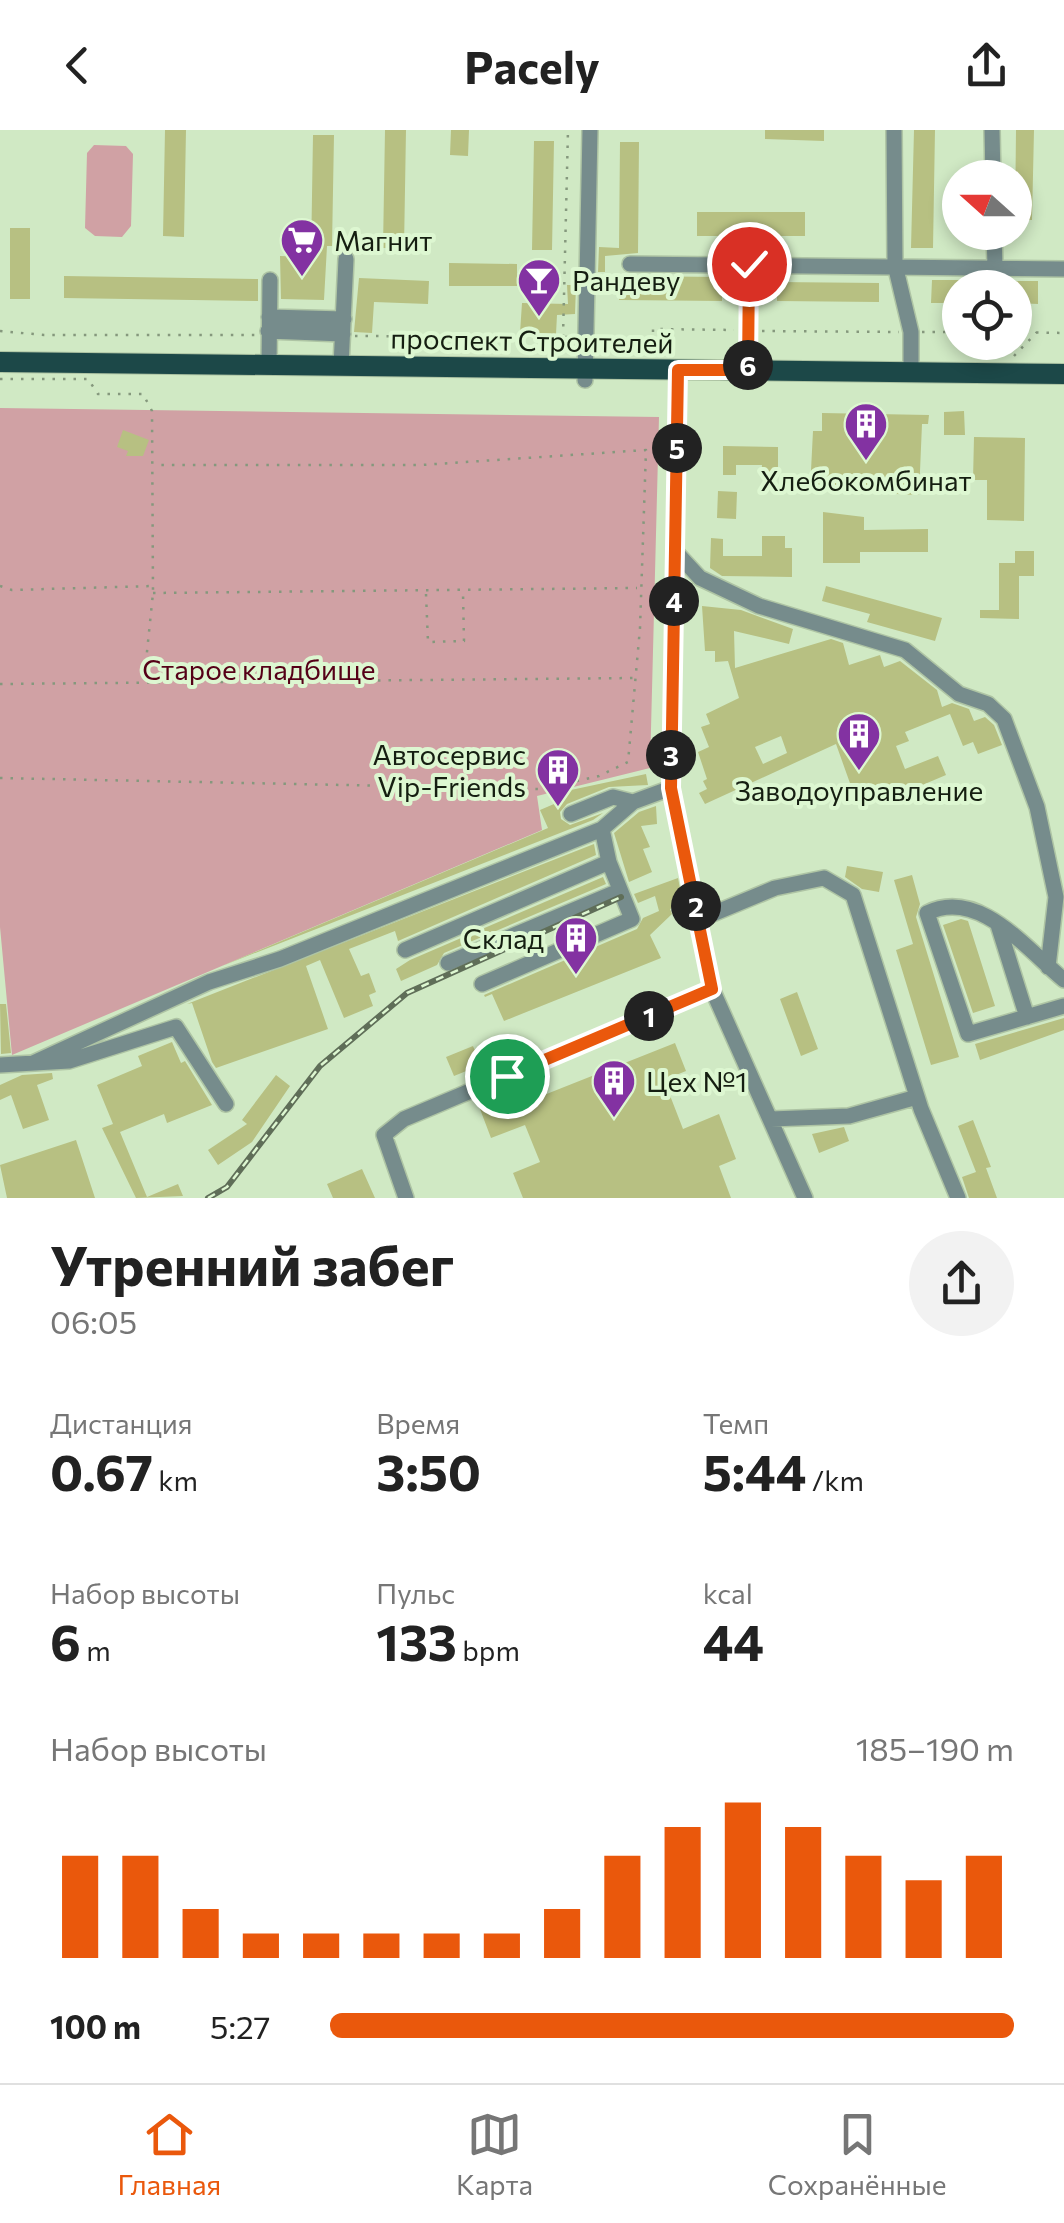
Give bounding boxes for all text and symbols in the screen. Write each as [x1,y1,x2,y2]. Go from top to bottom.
icon: back [50,38,105,93]
text: Pacely [464,38,600,93]
icon: share [959,38,1014,93]
north arrow [942,160,1032,250]
map controls [942,160,1032,360]
supermarket icon: Магнит [279,217,325,278]
pin [707,222,792,307]
place label: Магнит [334,223,433,257]
icon: check [722,237,777,292]
bar icon: Рандеву [516,257,562,318]
place label: Рандеву [572,263,680,297]
button: locate [942,270,1032,360]
street label: проспект Строителей [390,321,674,359]
pin: 6 [723,340,773,390]
text: 6 [739,348,757,382]
building icon: Хлебокомбинат [843,401,889,462]
pin: 5 [652,423,702,473]
text: 5 [669,431,685,465]
place label: Хлебокомбинат [760,463,972,497]
pin: 4 [649,576,699,626]
text: 4 [665,584,683,618]
park label: Старое кладбище [142,652,376,686]
building icon: Заводоуправление [836,711,882,772]
pin: 3 [646,730,696,780]
place label: Автосервис Vip-Friends [372,737,526,803]
text: 3 [663,738,679,772]
building icon: Автосервис Vip-Friends [535,747,581,808]
place label: Заводоуправление [735,773,983,807]
pin: 2 [671,881,721,931]
text: 2 [688,889,704,923]
building icon: Склад [553,915,599,976]
place label: Склад [463,921,544,955]
pin: 1 [624,991,674,1041]
text: 1 [643,999,655,1033]
pin [465,1034,550,1119]
icon: arrive [480,1049,535,1104]
building icon: Цех №1 [591,1058,637,1119]
place label: Цех №1 [646,1064,747,1098]
text: Утренний забег [50,1230,454,1297]
button: share [909,1231,1014,1336]
text: 06:05 [50,1301,137,1341]
text: Дистанция [50,1406,193,1440]
text: Время [376,1406,460,1440]
text: Темп [703,1406,769,1440]
text: 0.67 [50,1440,153,1501]
text: 3:50 [376,1440,481,1501]
text: 5:44 [703,1440,806,1501]
text: km [153,1463,198,1497]
text: /km [806,1463,864,1497]
text: Набор высоты [50,1576,240,1610]
text: Пульс [376,1576,455,1610]
text: kcal [703,1576,753,1610]
text: 6 [50,1610,81,1671]
text: 133 [376,1610,457,1671]
text: 44 [703,1610,764,1671]
text: m [81,1633,111,1667]
text: bpm [457,1633,520,1667]
text: Набор высоты [50,1728,267,1768]
text: 185–190 m [856,1728,1014,1768]
text: 100 m [50,2006,141,2046]
text: 5:27 [210,2006,271,2046]
tab: Главная [117,2107,221,2201]
tab: Карта [456,2107,533,2201]
tab: Сохранённые [768,2107,947,2201]

